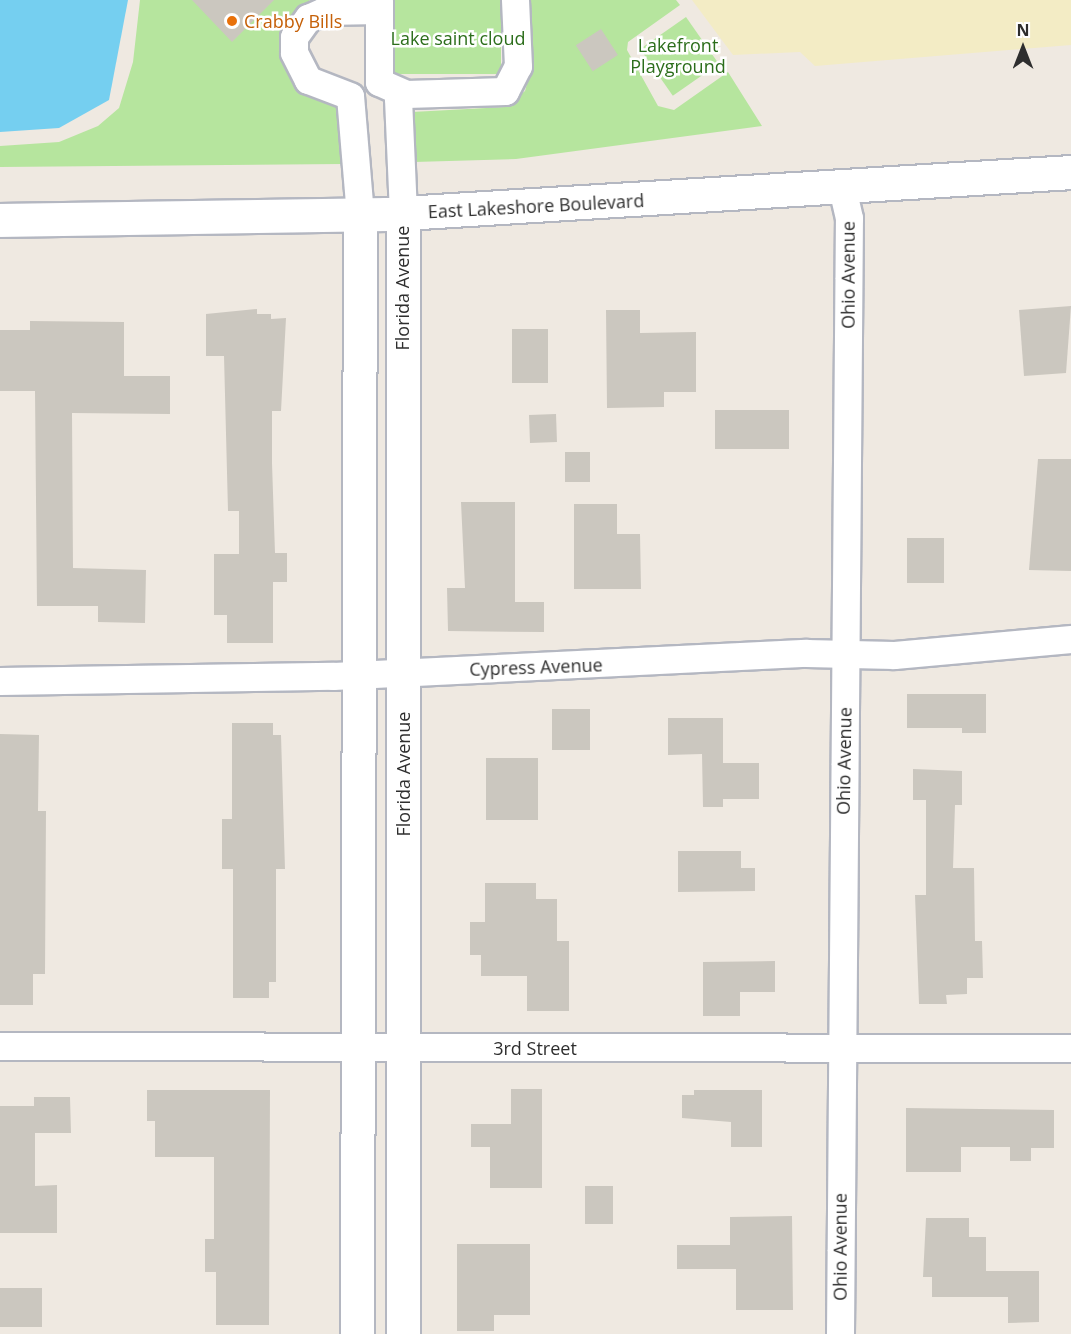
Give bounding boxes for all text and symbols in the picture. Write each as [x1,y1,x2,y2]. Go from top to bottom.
place label: Crabby Bills [244,10,342,32]
marker: Crabby Bills [225,14,239,28]
north arrow [993,18,1053,78]
text: N [1016,19,1030,41]
park label: Lake saint cloud [391,27,525,49]
park label: Lakefront Playground [630,35,726,78]
street label: East Lakeshore Boulevard [427,190,645,222]
street label: Ohio Avenue [837,221,859,329]
street label: Florida Avenue [391,226,413,350]
street label: Cypress Avenue [469,654,603,680]
street label: Ohio Avenue [832,707,856,815]
street label: Florida Avenue [392,712,414,836]
street label: 3rd Street [493,1037,577,1059]
street label: Ohio Avenue [829,1193,851,1301]

